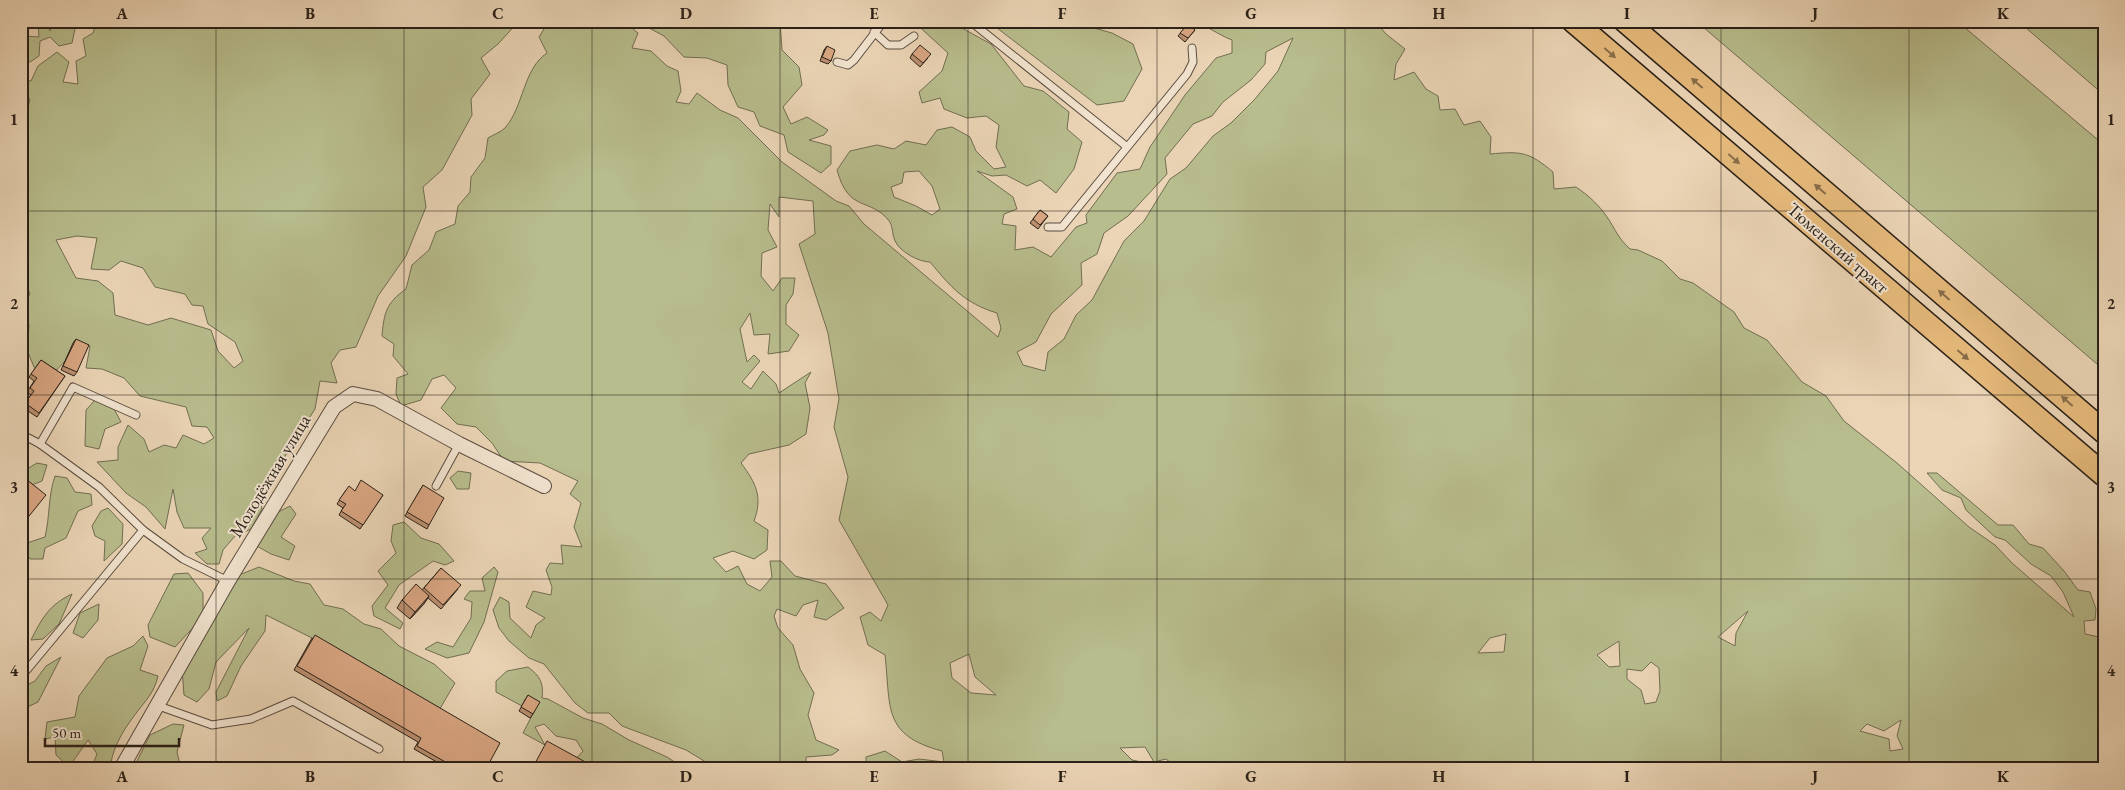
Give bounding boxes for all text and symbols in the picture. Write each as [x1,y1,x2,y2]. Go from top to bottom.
text: A [115,3,128,24]
text: B [305,3,315,24]
text: C [492,3,504,24]
text: D [680,3,692,24]
text: E [869,3,879,24]
text: F [1058,3,1067,24]
text: G [1245,3,1257,24]
text: H [1433,3,1446,24]
text: I [1624,3,1630,24]
text: J [1810,3,1818,24]
text: K [1997,3,2010,24]
one-way arrow [1604,47,1616,59]
one-way arrow [1691,78,1703,89]
text: 1 [10,109,18,130]
text: 1 [2107,109,2115,130]
one-way arrow [1727,153,1740,164]
one-way arrow [1814,183,1827,194]
street label: Тюменский тракт [1783,197,1894,298]
one-way arrow [1937,289,1950,300]
text: 2 [10,293,19,314]
text: 2 [2107,293,2116,314]
one-way arrow [1957,350,1970,361]
one-way arrow [2060,395,2073,406]
street label: Молодёжная улица [224,409,316,541]
text: 3 [10,477,18,498]
text: 3 [2107,477,2115,498]
text: 4 [10,660,19,681]
text: 4 [2107,660,2116,681]
scale bar [45,715,179,747]
text: 50 m [52,723,81,742]
text: A [115,766,128,787]
text: B [305,766,315,787]
text: C [492,766,504,787]
text: D [680,766,692,787]
text: E [869,766,879,787]
text: F [1058,766,1067,787]
text: G [1245,766,1257,787]
text: H [1433,766,1446,787]
text: I [1624,766,1630,787]
text: J [1810,766,1818,787]
text: K [1997,766,2010,787]

